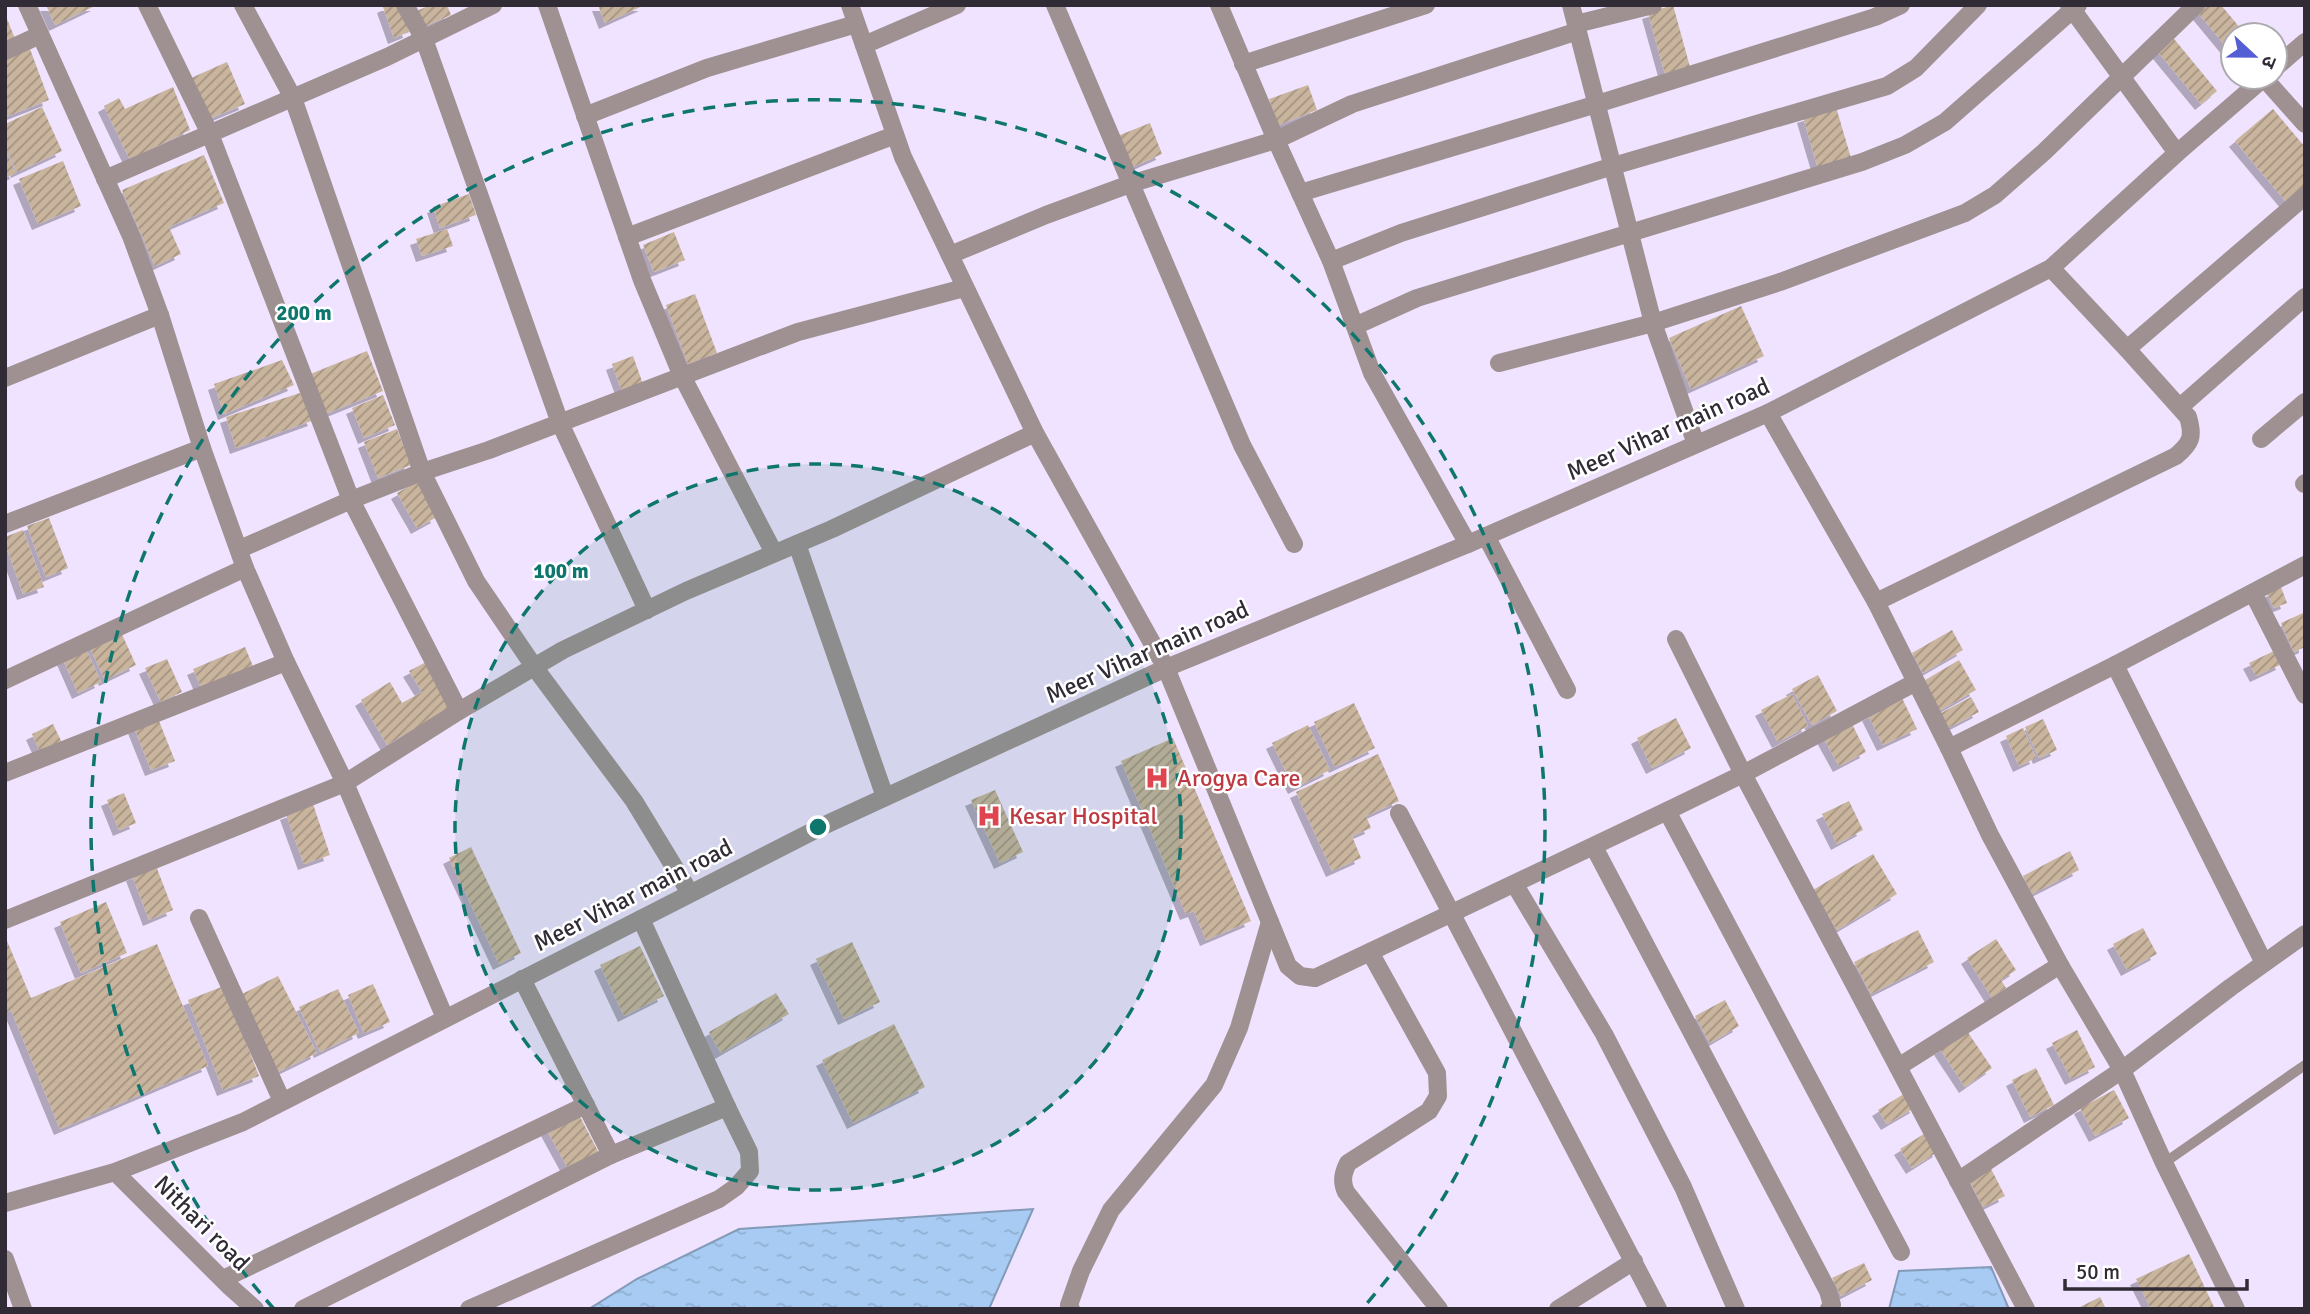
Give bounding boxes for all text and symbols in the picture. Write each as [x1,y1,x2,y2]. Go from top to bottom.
north arrow [2219,21,2289,91]
text: उ [2255,52,2282,72]
text: 200 m [276,300,332,326]
street label: Meer Vihar main road [1562,371,1774,487]
text: 100 m [533,558,589,584]
street label: Meer Vihar main road [1041,594,1253,710]
place label: Arogya Care [1177,763,1300,793]
hospital icon: Arogya Care [1143,764,1171,792]
place label: Kesar Hospital [1009,801,1158,831]
hospital icon: Kesar Hospital [975,802,1003,830]
centre of rings [806,815,830,839]
street label: Meer Vihar main road [529,832,737,958]
street label: Nithari road [148,1169,256,1277]
scale bar [2065,1248,2247,1292]
text: 50 m [2076,1259,2120,1285]

